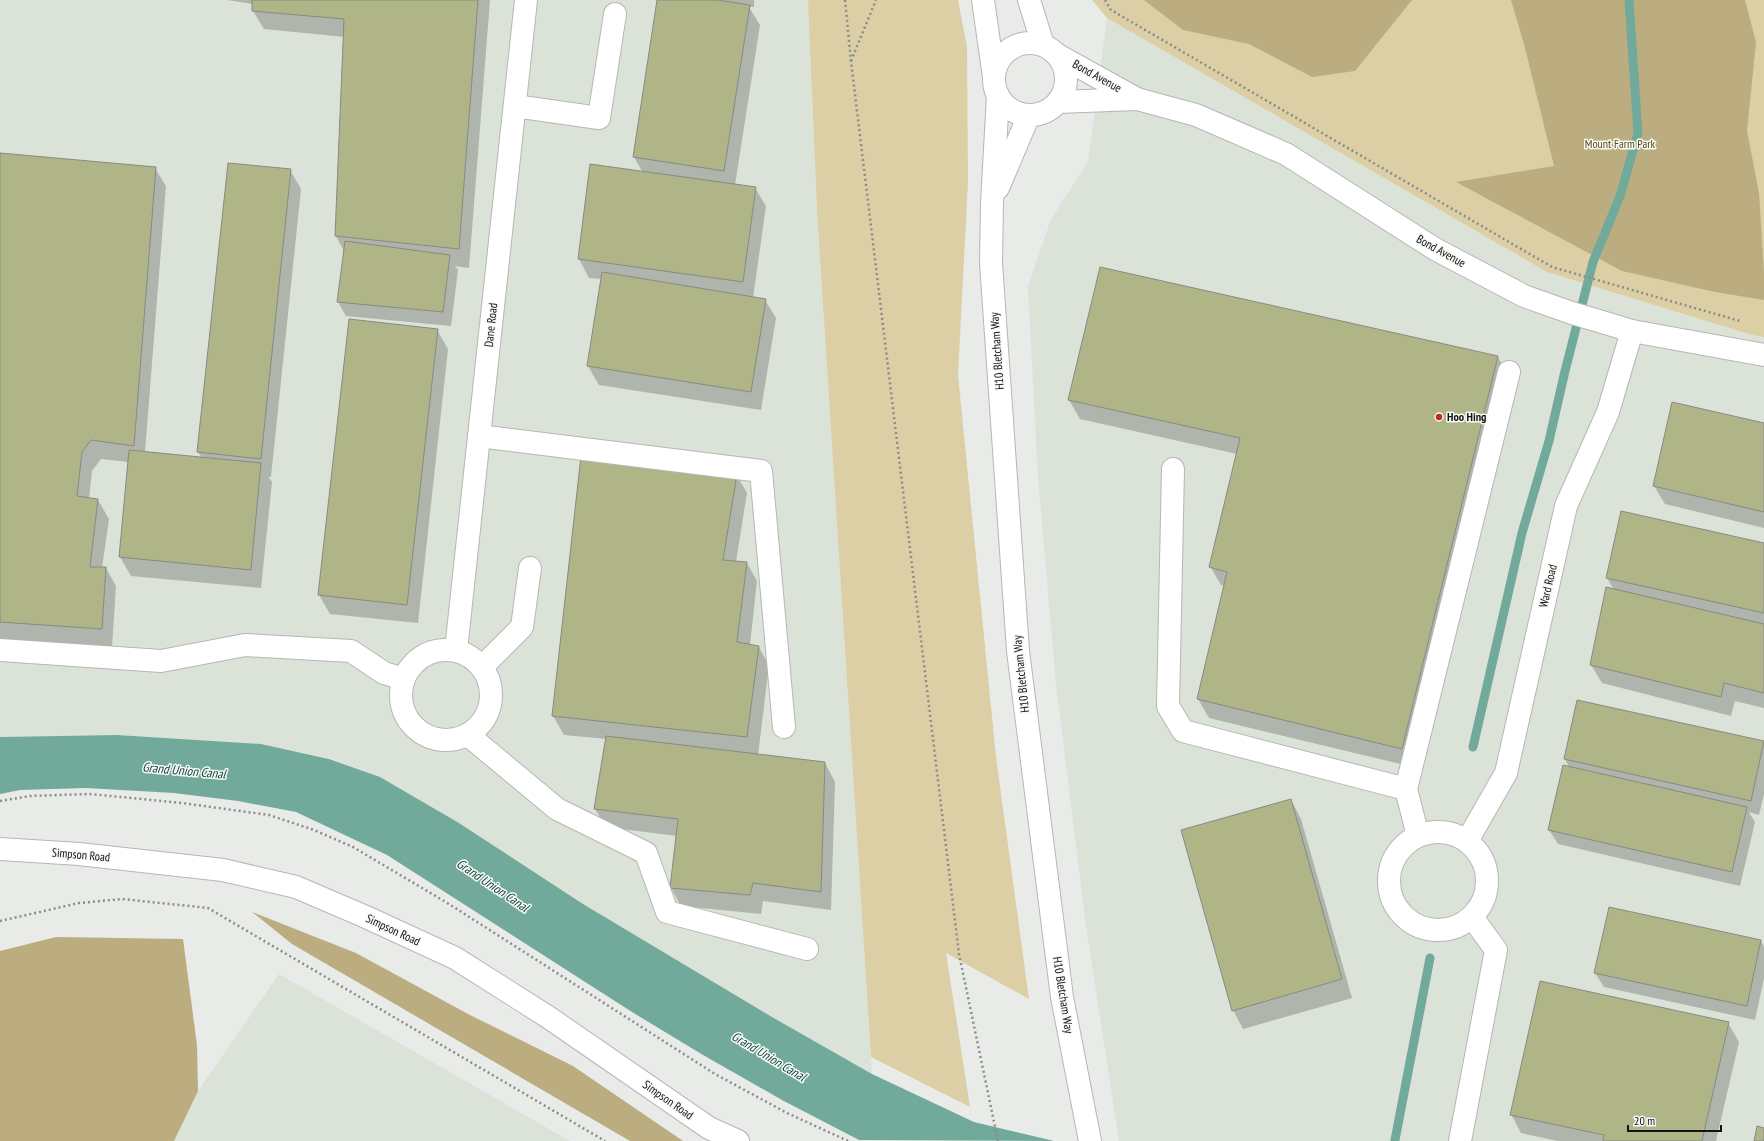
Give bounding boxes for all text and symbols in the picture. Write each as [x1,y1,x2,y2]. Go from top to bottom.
street label: Bond Avenue [1070,56,1124,95]
park label: Mount Farm Park [1585,136,1656,151]
street label: Bond Avenue [1414,231,1468,270]
street label: Dane Road [481,302,500,348]
street label: H10 Bletcham Way [986,311,1007,390]
place label: Hoo Hing [1447,409,1486,424]
marker: Hoo Hing [1434,412,1444,422]
street label: Ward Road [1535,563,1560,609]
street label: H10 Bletcham Way [1009,634,1032,714]
water label: Grand Union Canal [142,758,228,783]
street label: Simpson Road [51,844,111,865]
water label: Grand Union Canal [453,855,534,917]
street label: Simpson Road [364,910,423,949]
street label: H10 Bletcham Way [1050,955,1077,1035]
water label: Grand Union Canal [729,1028,811,1086]
street label: Simpson Road [640,1077,696,1122]
scale bar [1628,1107,1721,1133]
text: 20 m [1634,1113,1655,1128]

